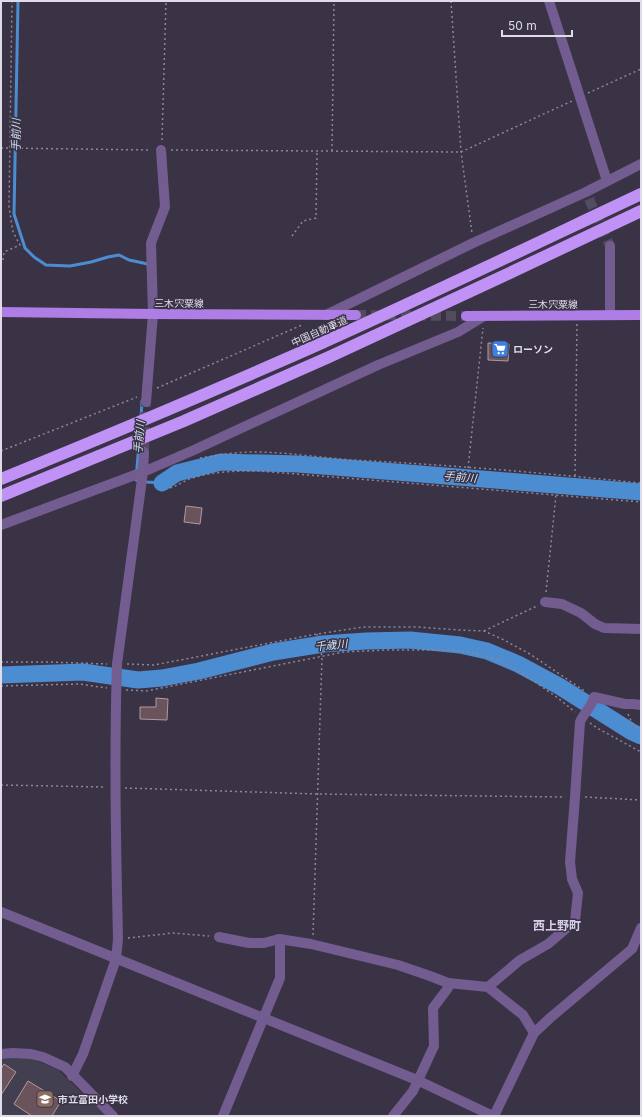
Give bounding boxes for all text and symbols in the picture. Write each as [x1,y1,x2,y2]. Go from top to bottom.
scale bar [502,12,572,38]
text: 50 m [508,18,537,33]
water label: 手前川 [9,117,23,152]
street label: 三木宍粟線 [154,297,204,309]
street label: 三木宍粟線 [528,298,578,310]
street label: 中国自動車道 [289,313,349,349]
supermarket icon: ローソン [490,339,510,359]
place label: ローソン [513,343,553,355]
water label: 手前川 [131,419,147,454]
water label: 手前川 [443,469,478,485]
water label: 千歳川 [314,637,349,653]
district label: 西上野町 [533,918,581,933]
school or university icon: 市立富田小学校 [35,1089,55,1109]
place label: 市立富田小学校 [58,1093,128,1105]

